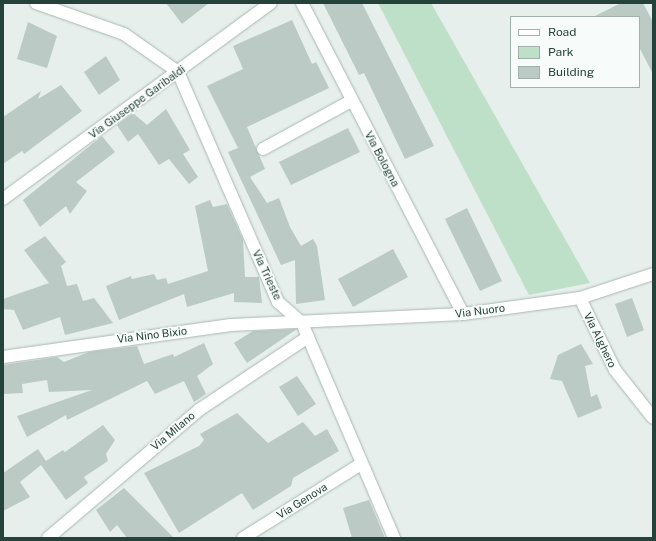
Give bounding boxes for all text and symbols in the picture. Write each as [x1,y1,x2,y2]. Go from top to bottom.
legend [510,16,640,88]
text: Road [548,25,576,39]
text: Park [548,45,574,59]
street label: Via Giuseppe Garibaldi [86,63,188,141]
text: Building [548,65,594,79]
street label: Via Bologna [362,129,402,189]
street label: Via Trieste [250,248,284,302]
street label: Via Nuoro [454,301,506,321]
street label: Via Alghero [581,310,619,370]
street label: Via Nino Bixio [116,324,188,346]
street label: Via Milano [148,409,198,453]
street label: Via Genova [274,480,330,522]

